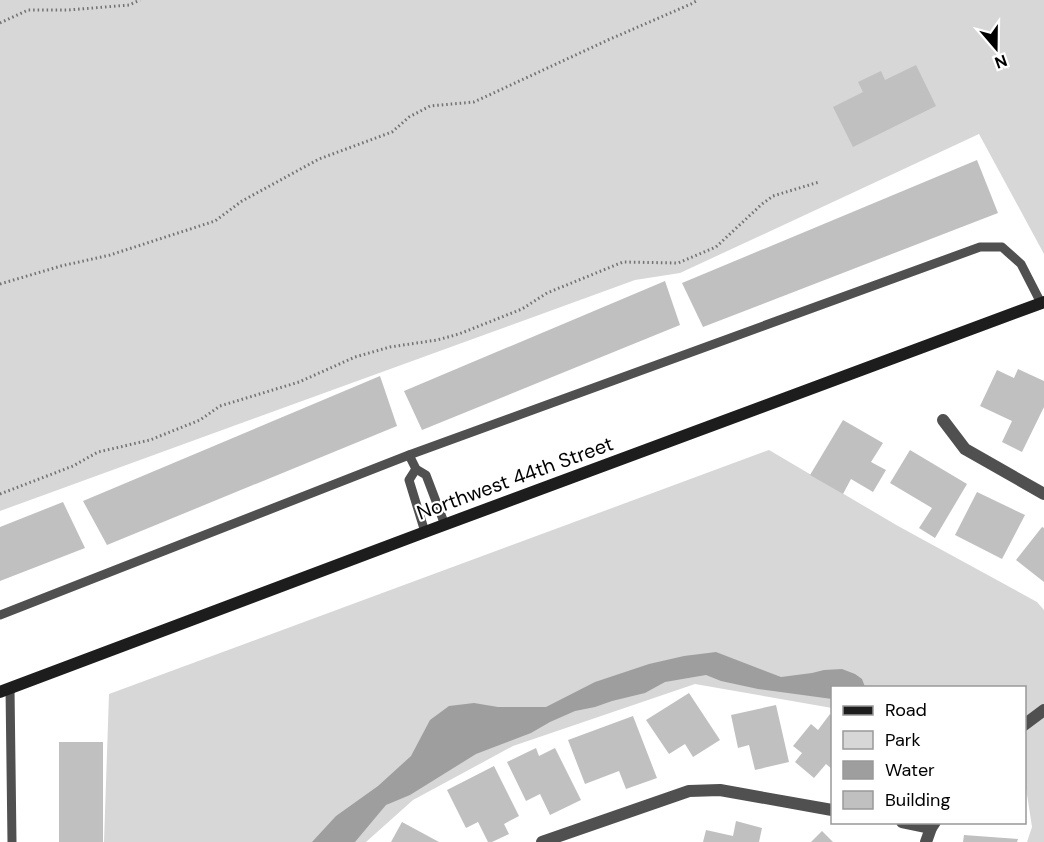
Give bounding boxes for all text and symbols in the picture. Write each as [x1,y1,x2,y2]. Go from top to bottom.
north arrow [966,18,1026,78]
text: N [992,50,1010,73]
street label: Northwest 44th Street [413,430,617,526]
legend [831,686,1026,824]
text: Road [885,698,927,722]
text: Park [885,728,921,752]
text: Water [885,758,935,782]
text: Building [885,788,950,812]

